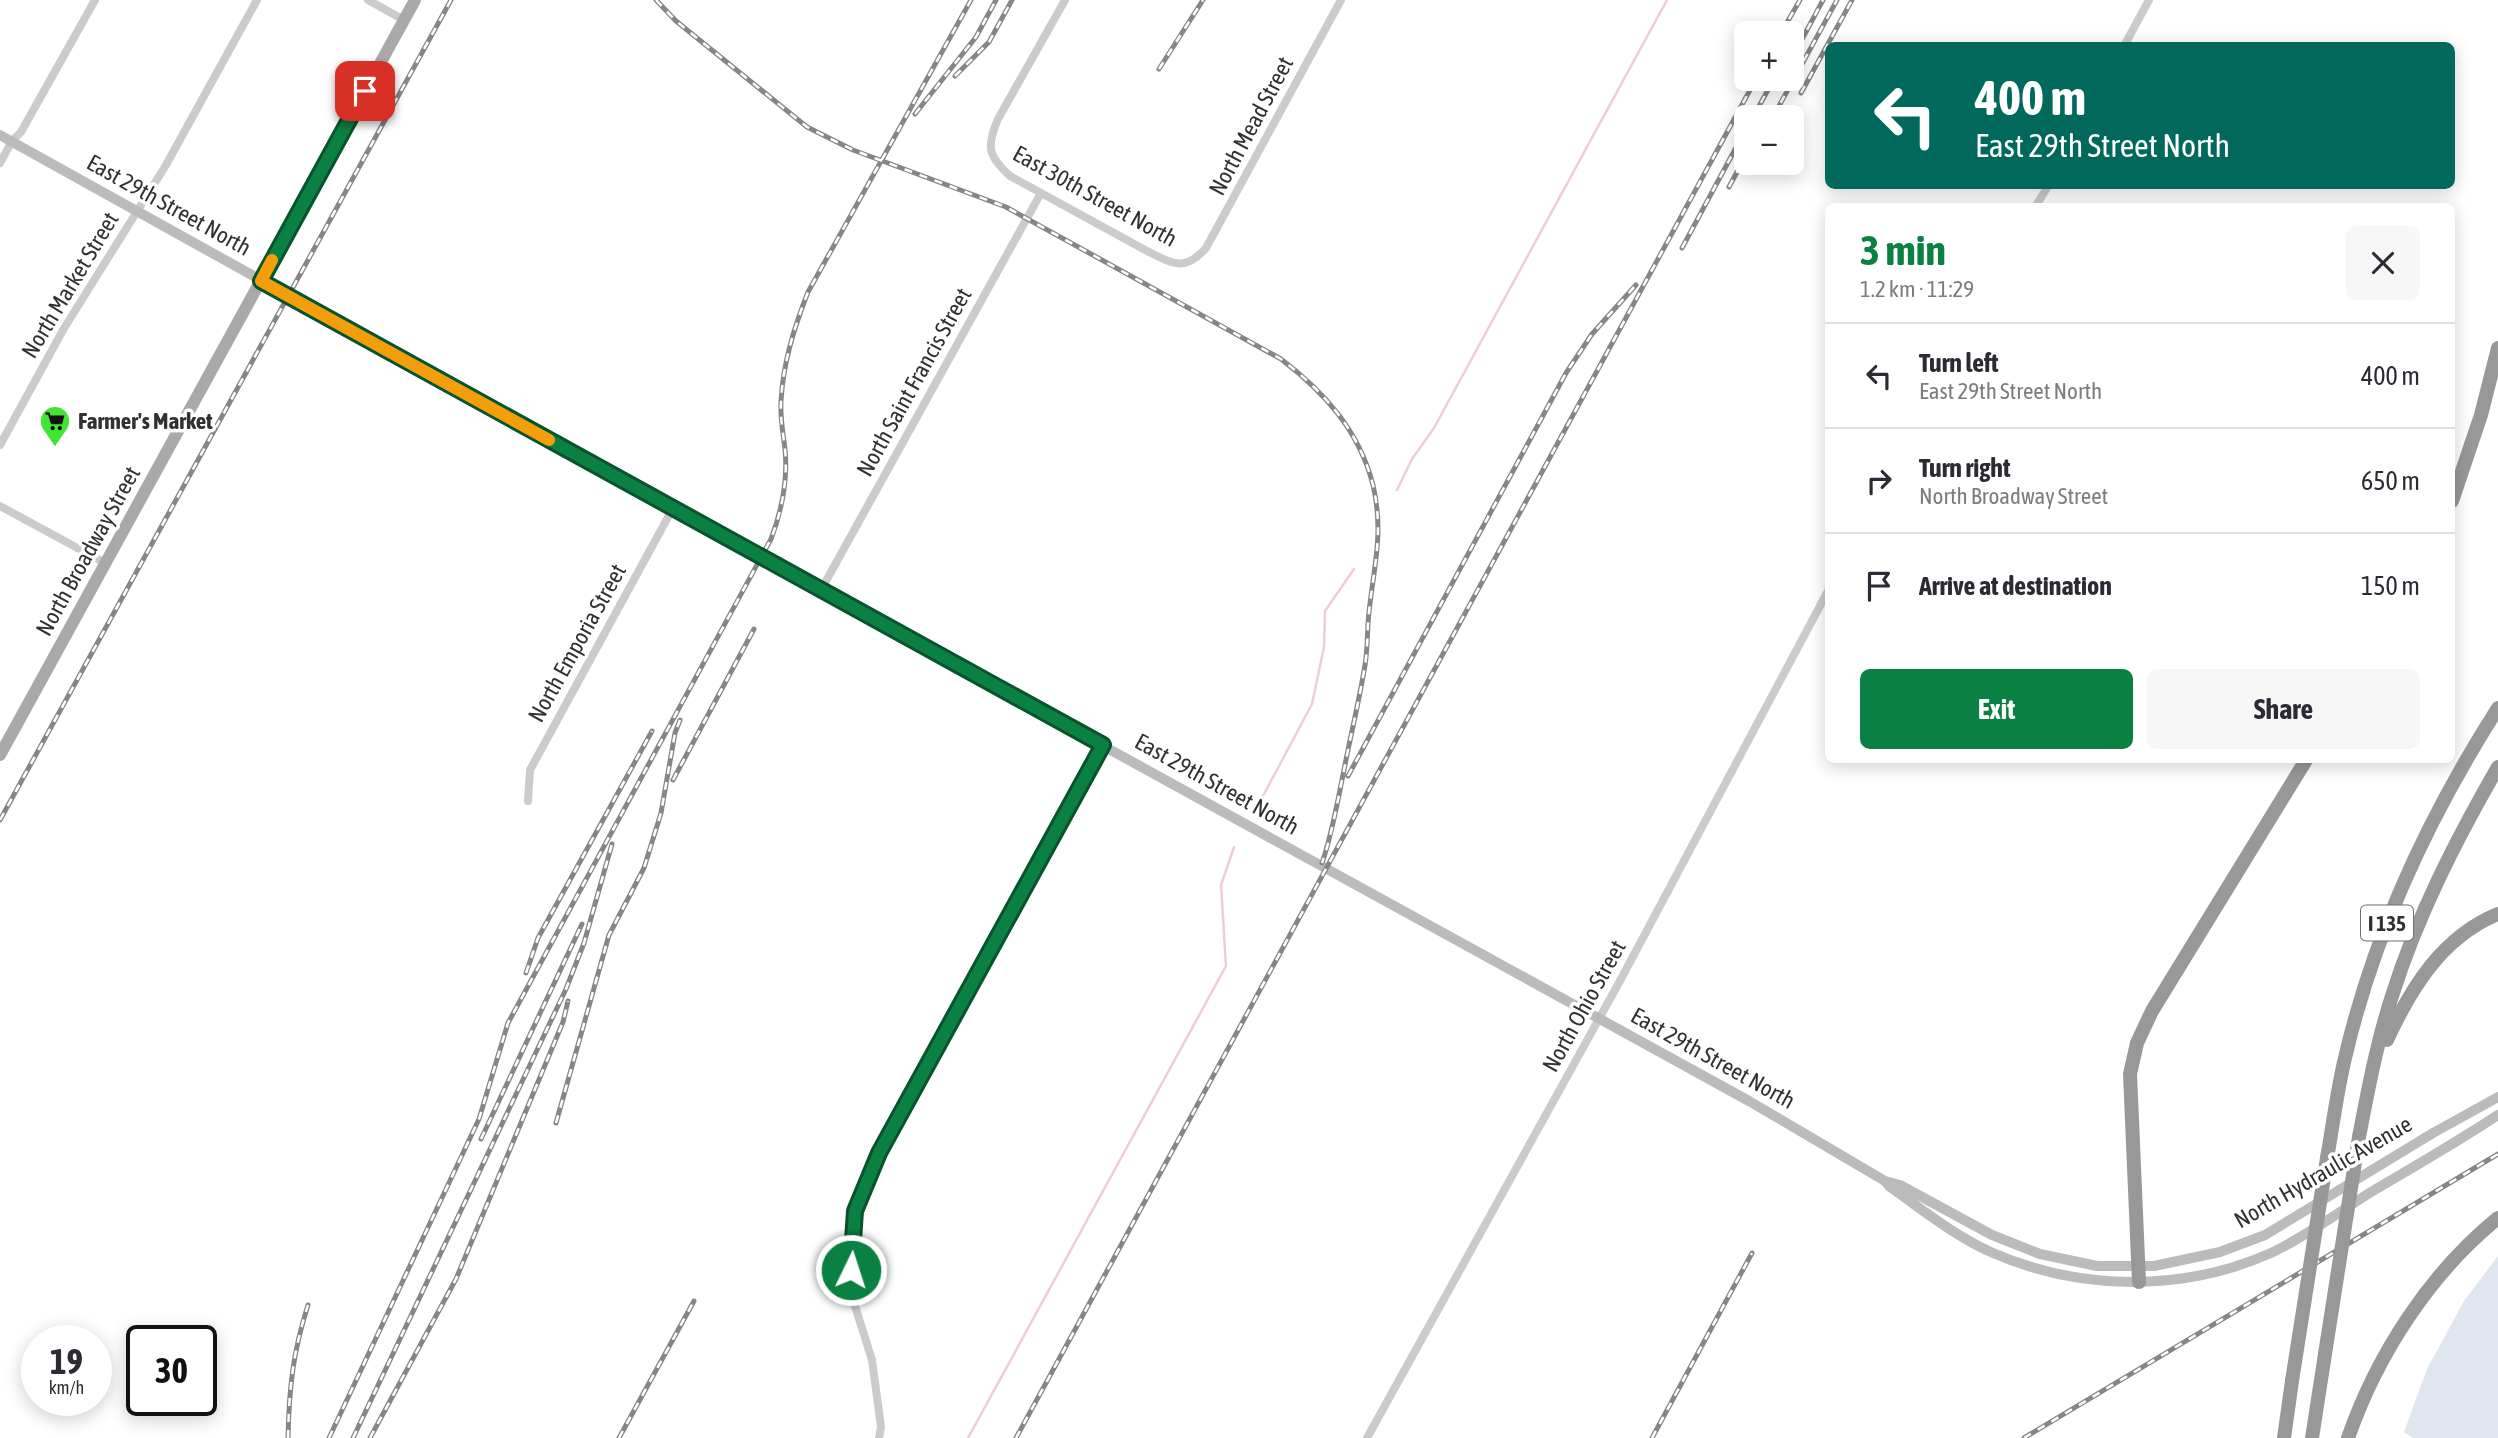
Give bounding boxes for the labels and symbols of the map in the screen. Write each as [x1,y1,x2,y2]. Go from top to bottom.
street label: North Mead Street [1204,52,1298,200]
pin [335,61,395,121]
street label: East 30th Street North [1009,140,1181,252]
street label: East 29th Street North [83,149,255,261]
street label: North Market Street [16,208,124,362]
street label: North Saint Francis Street [851,283,977,481]
supermarket icon: Farmer's Market [38,404,72,448]
place label: Farmer's Market [78,408,213,434]
street label: North Broadway Street [31,462,145,640]
street label: North Emporia Street [523,560,631,726]
street label: East 29th Street North [1131,728,1303,840]
road number: I 135 [2361,906,2413,940]
street label: North Ohio Street [1537,936,1631,1076]
street label: East 29th Street North [1627,1002,1799,1114]
street label: North Hydraulic Avenue [2230,1111,2416,1233]
position arrow [814,1233,888,1307]
speed limit sign: 30 [126,1325,217,1416]

